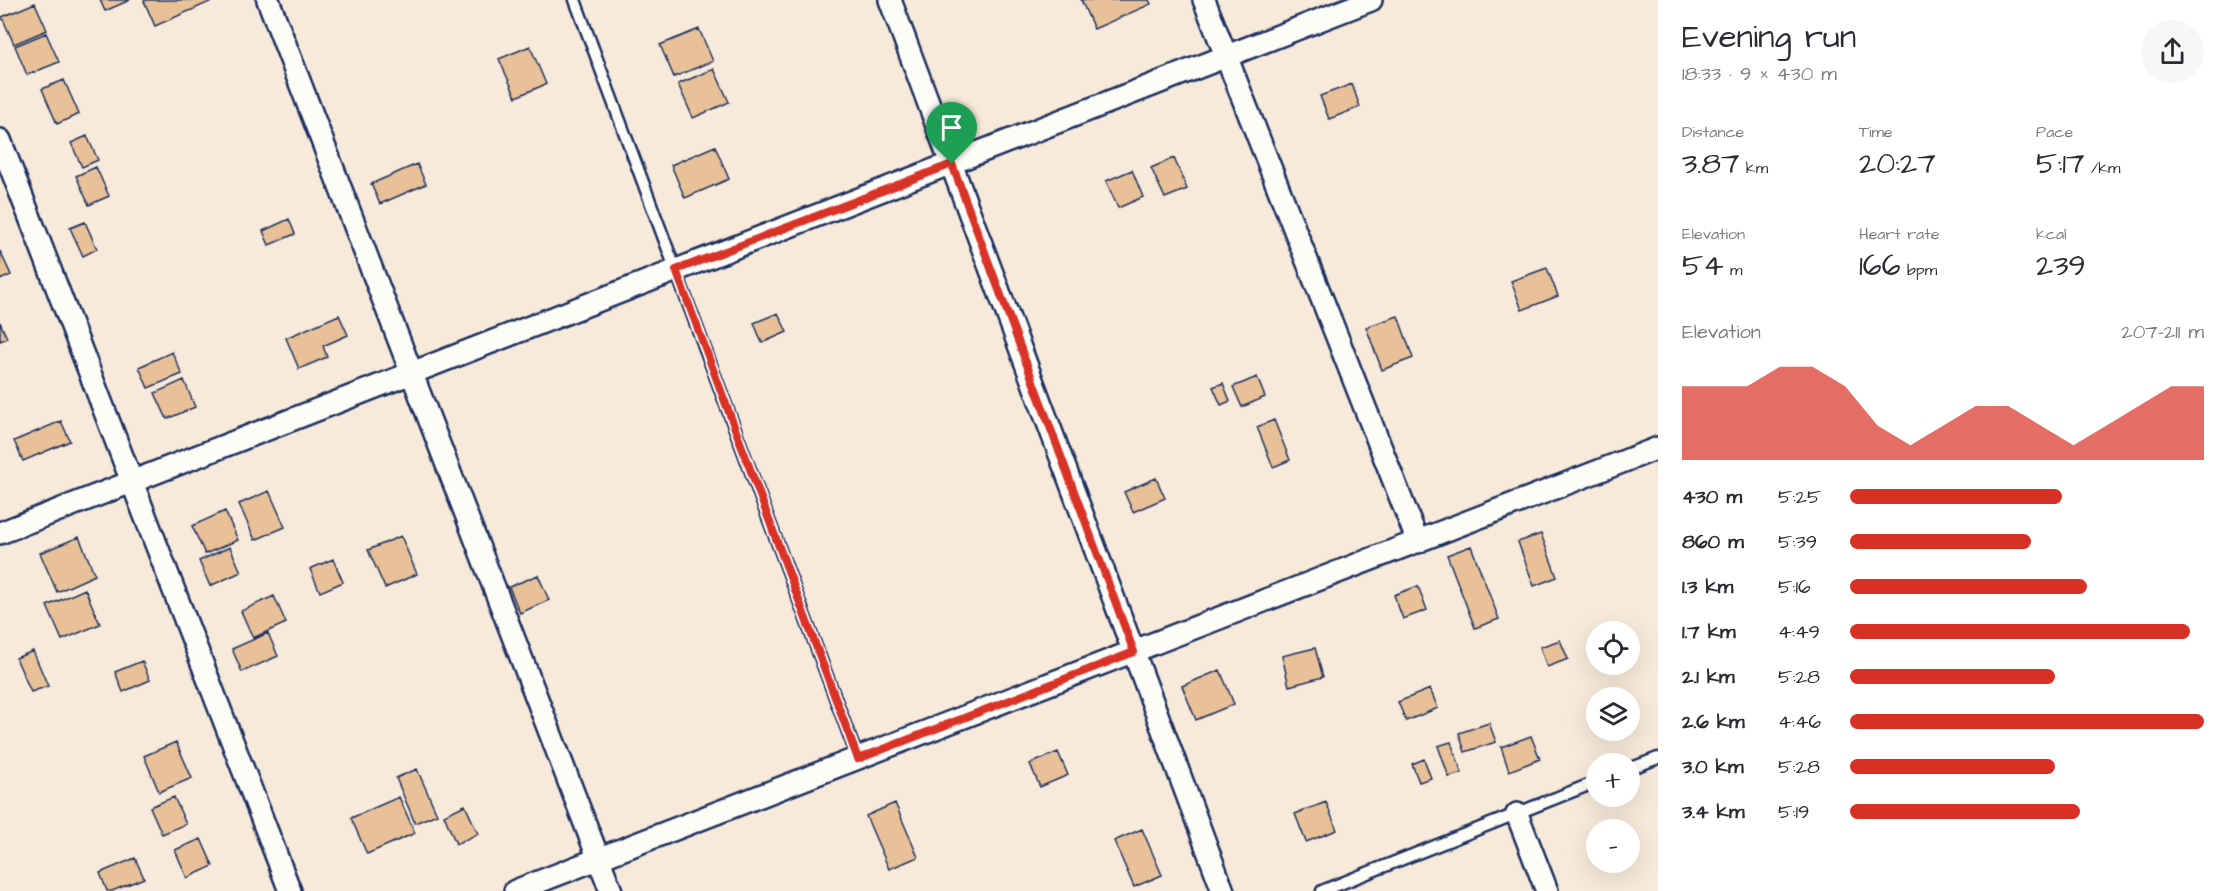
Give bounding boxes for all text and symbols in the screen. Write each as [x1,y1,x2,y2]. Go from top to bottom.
text: Evening run [1682,14,1856,60]
button: share [2141,20,2204,83]
text: 18:33 · 9 × 430 m [1682,60,1837,88]
pin [926,102,977,164]
icon: arrive [935,111,968,144]
text: Distance [1682,121,1744,143]
text: Time [1859,121,1893,143]
text: Pace [2036,121,2073,143]
text: 3.87 [1682,143,1739,185]
text: 20:27 [1859,143,1936,185]
text: 5:17 [2036,143,2085,185]
text: km [1739,157,1768,179]
text: /km [2085,157,2121,179]
text: Elevation [1682,223,1745,245]
text: Heart rate [1859,223,1939,245]
text: kcal [2036,223,2067,245]
text: 54 [1682,245,1724,287]
text: 166 [1859,245,1900,287]
text: 239 [2036,245,2086,287]
text: m [1724,259,1743,281]
text: bpm [1900,259,1937,281]
text: Elevation [1682,318,1761,346]
text: 207–211 m [2121,318,2204,346]
text: 430 m [1682,483,1742,511]
text: 5:25 [1778,483,1821,511]
text: 860 m [1682,528,1744,556]
text: 5:39 [1778,528,1817,556]
text: 1.3 km [1682,573,1733,601]
text: 5:16 [1778,573,1811,601]
text: 1.7 km [1682,618,1736,646]
text: 4:49 [1778,618,1820,646]
map controls [1586,621,1640,873]
button: locate [1586,621,1640,675]
text: 2.1 km [1682,663,1735,691]
text: 5:28 [1778,663,1820,691]
button: layers [1586,687,1640,741]
text: 2.6 km [1682,708,1745,736]
text: 4:46 [1778,708,1821,736]
button: + [1586,753,1640,807]
text: 3.0 km [1682,753,1743,781]
text: 5:28 [1778,753,1820,781]
text: 3.4 km [1682,798,1744,826]
text: 5:19 [1778,798,1809,826]
button: − [1586,819,1640,873]

